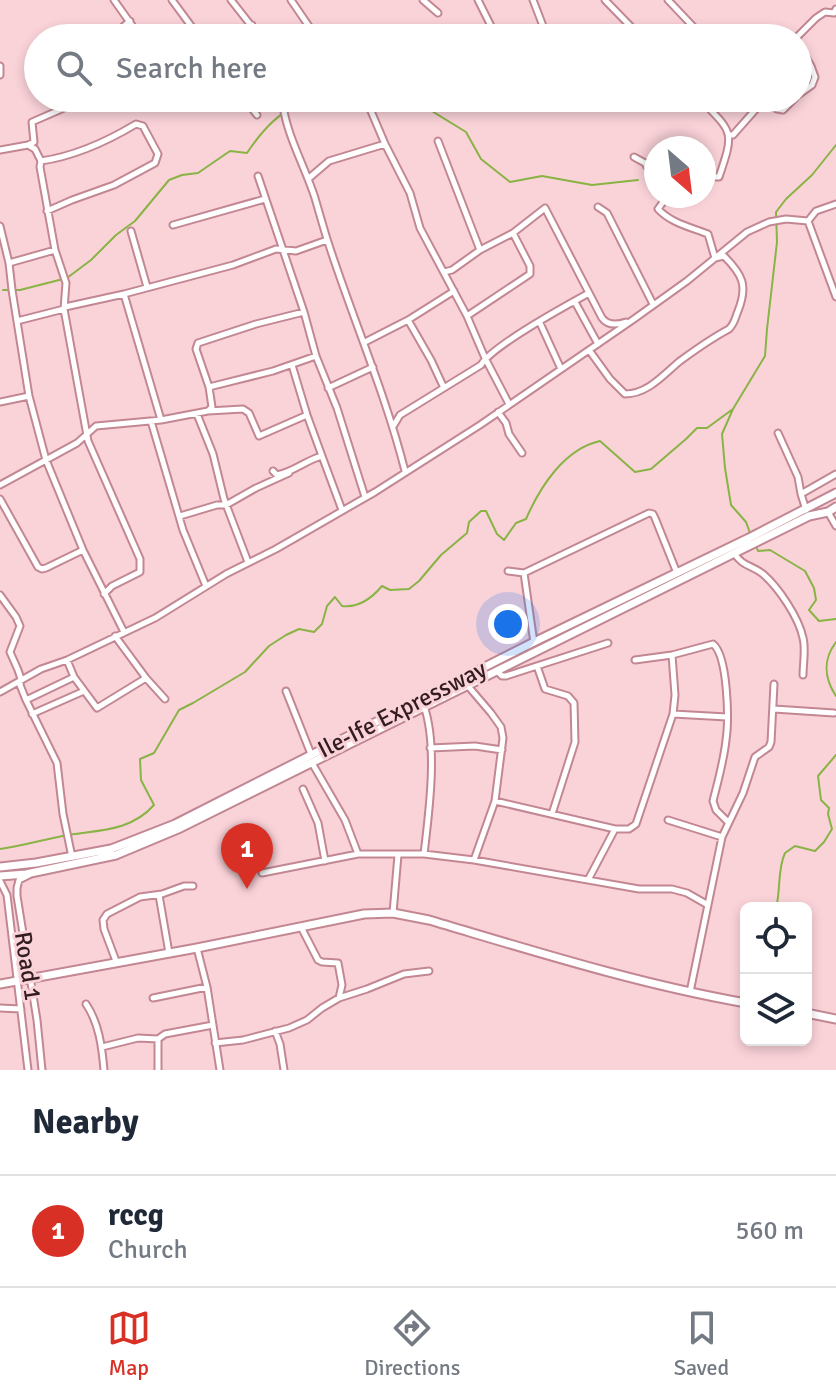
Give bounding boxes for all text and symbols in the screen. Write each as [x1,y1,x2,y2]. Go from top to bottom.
search box [24,24,812,112]
icon: search [52,46,96,90]
text: Search here [116,50,267,87]
north arrow [644,136,716,208]
your location [488,604,528,644]
street label: Ile-Ife Expressway [313,654,491,764]
pin: 1 [221,823,273,889]
map controls [740,902,812,1046]
button: locate [740,902,812,974]
street label: Road 1 [8,929,48,1003]
button: layers [740,974,812,1046]
text: Nearby [32,1101,139,1143]
text: rccg [108,1197,164,1234]
text: 1 [51,1215,65,1247]
text: 560 m [735,1215,804,1247]
text: Church [108,1234,188,1266]
tab: Map [107,1306,151,1381]
tab: Directions [364,1306,460,1381]
tab: Saved [674,1306,729,1381]

